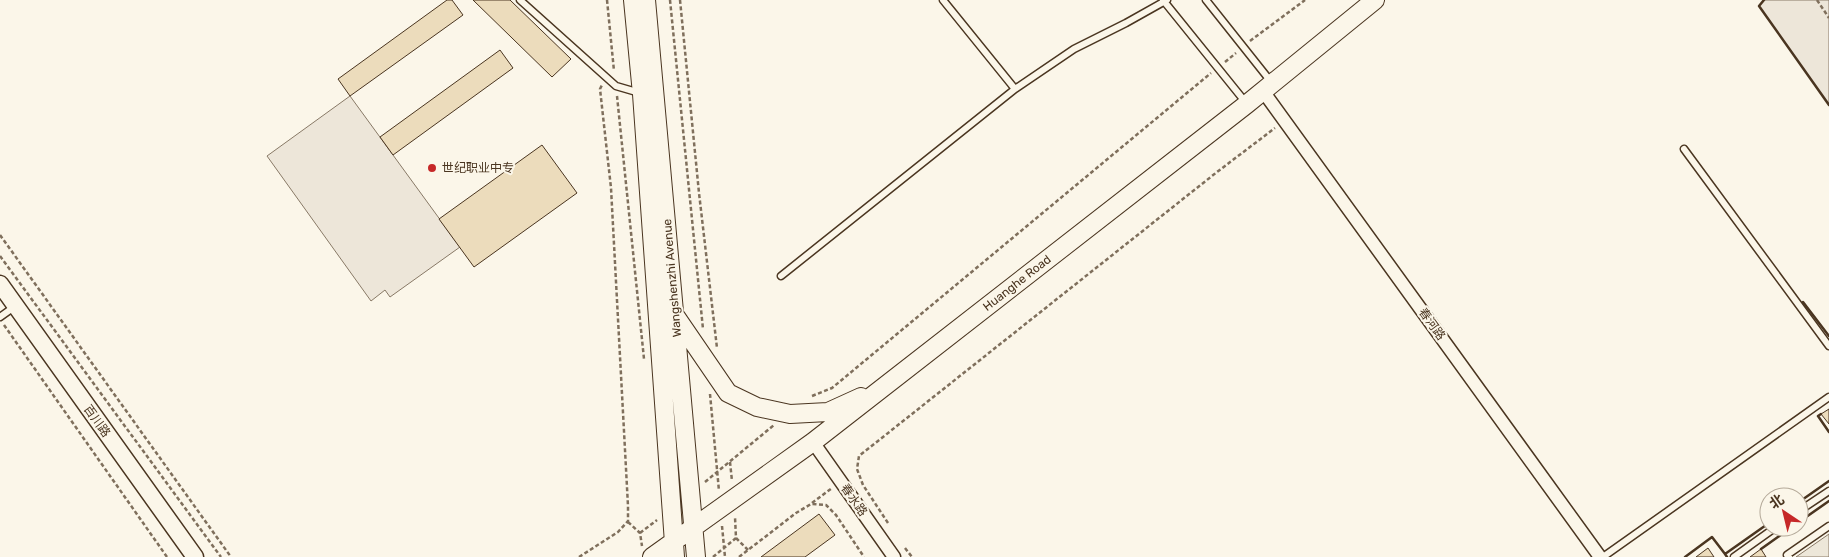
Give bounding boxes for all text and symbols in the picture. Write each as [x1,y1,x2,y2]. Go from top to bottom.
place label: 世纪职业中专 [442,161,514,175]
marker: 世纪职业中专 [426,162,438,174]
street label: Wangshenzhi Avenue [660,218,684,338]
street label: Huanghe Road [980,252,1054,314]
street label: 春河路 [1416,305,1448,343]
street label: 百川路 [81,402,113,440]
street label: 春水路 [838,481,870,519]
north arrow [1759,487,1809,537]
text: 北 [1766,491,1787,513]

